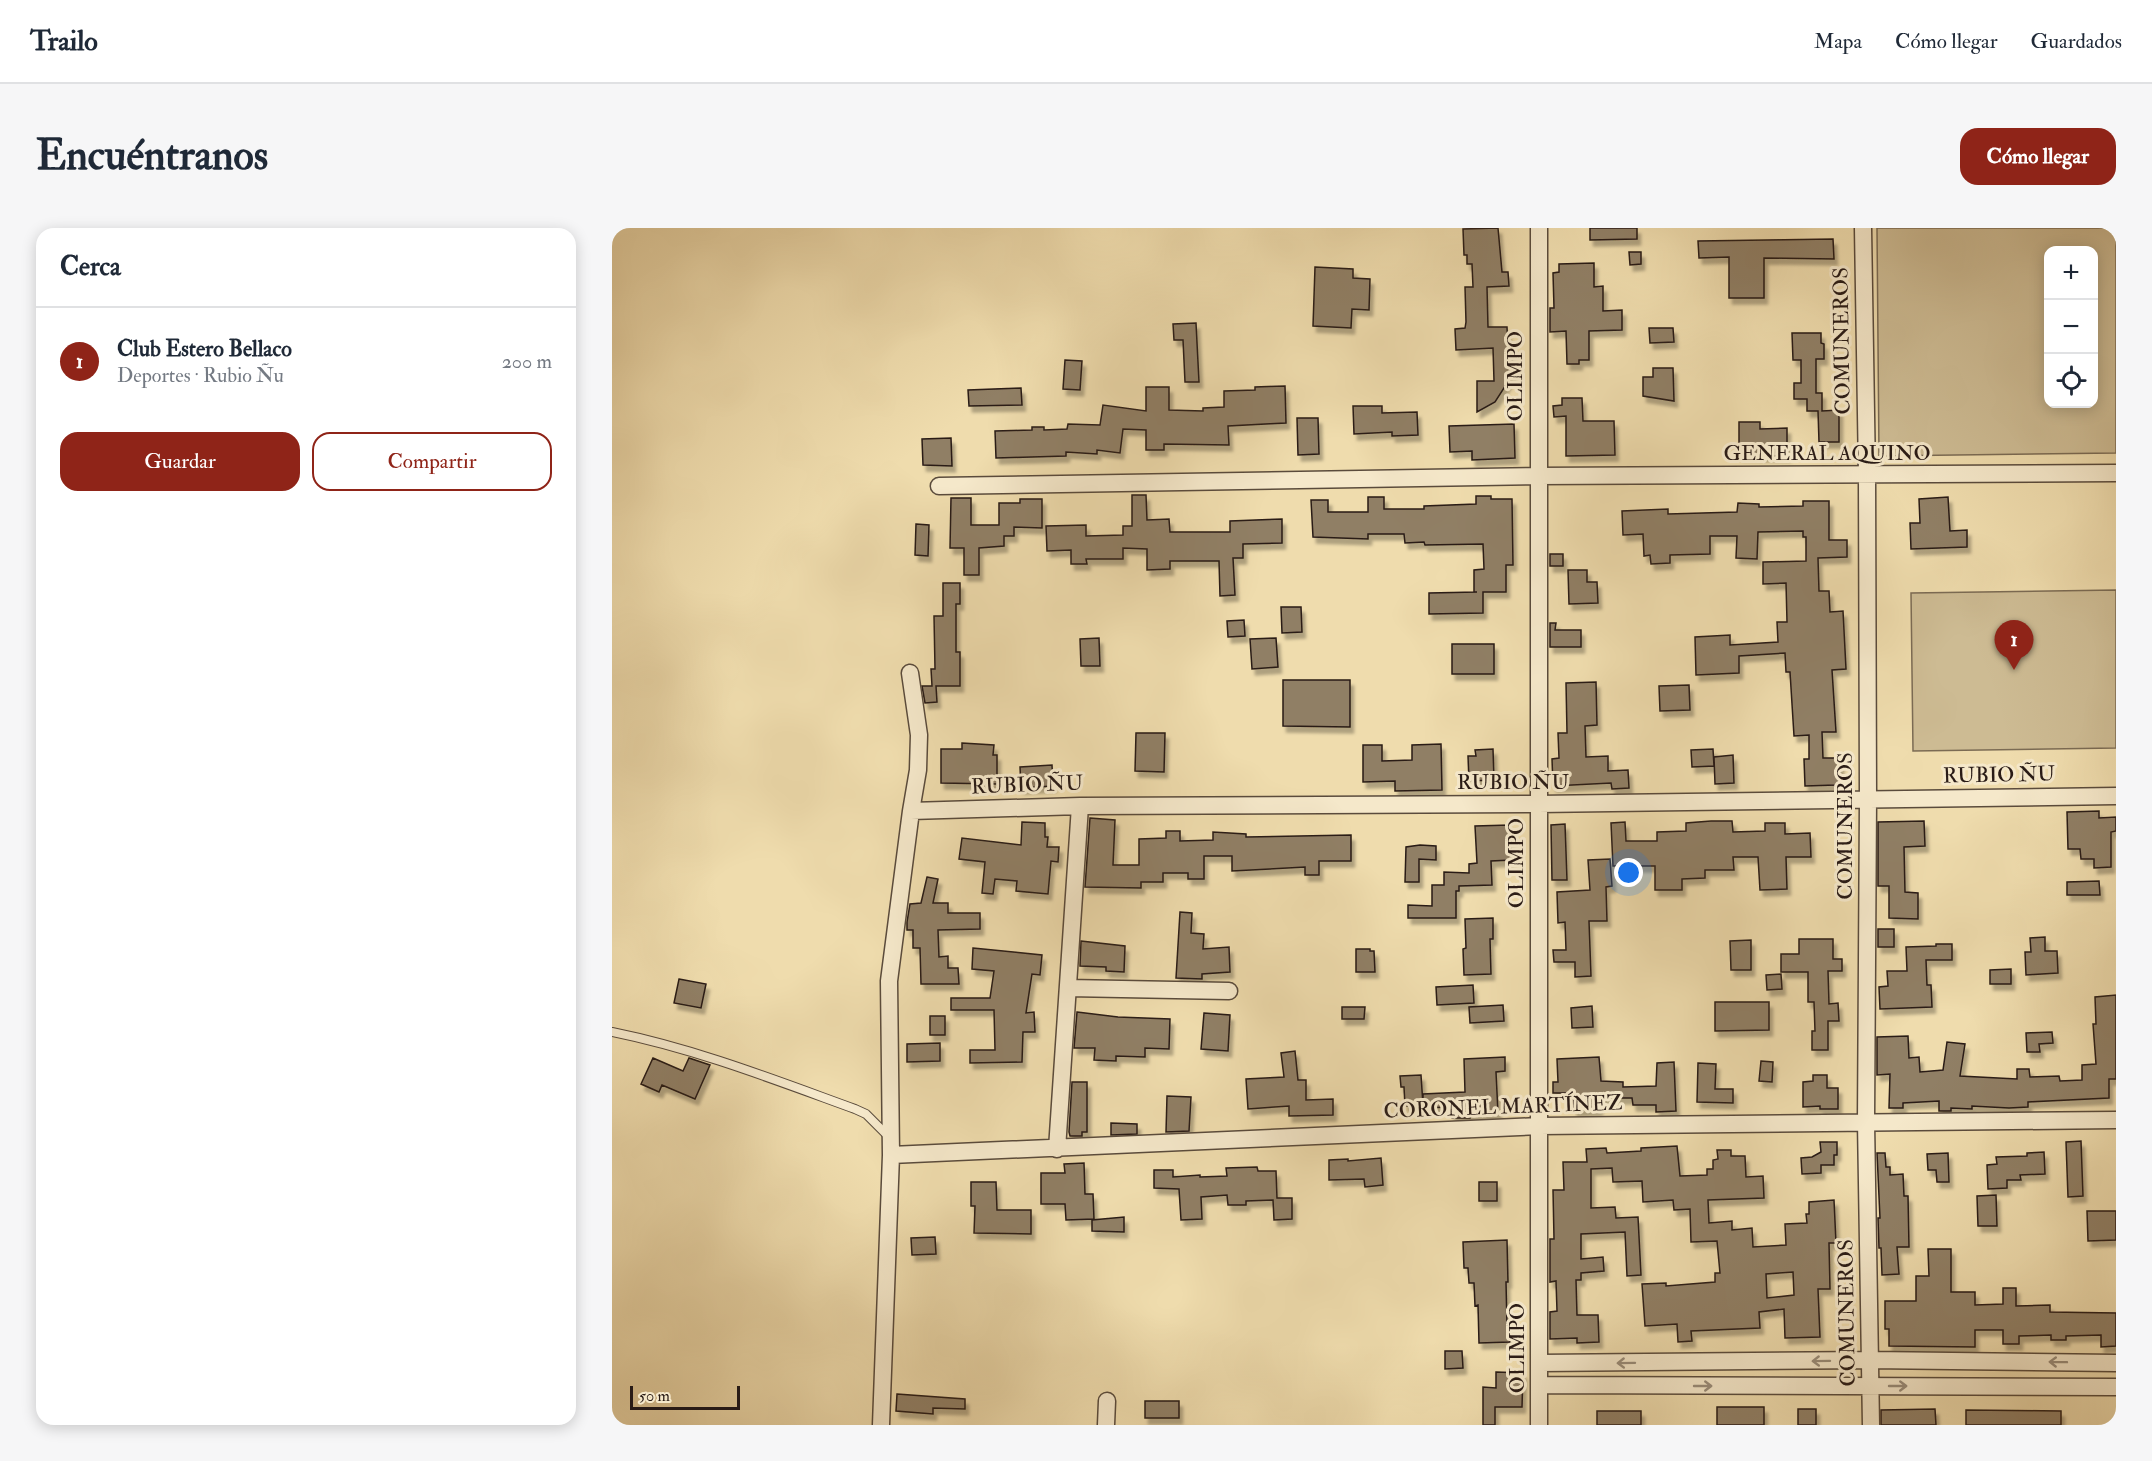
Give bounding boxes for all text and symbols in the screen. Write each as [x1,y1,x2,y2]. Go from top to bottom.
text: Trailo [30,24,98,59]
text: Mapa [1814,28,1862,55]
text: Cómo llegar [1895,28,1998,55]
text: Guardados [2031,28,2122,55]
button: Cómo llegar [1960,128,2116,185]
text: Encuéntranos [36,130,268,182]
map controls [2044,246,2098,408]
button: + [2044,246,2098,300]
text: Cerca [60,251,121,283]
street label: COMUNEROS [1827,267,1857,415]
button: − [2044,300,2098,354]
street label: OLIMPO [1502,331,1529,421]
text: Club Estero Bellaco [117,335,292,363]
text: 1 [76,349,83,374]
text: 200 m [502,349,552,374]
button: locate [2044,354,2098,408]
text: Deportes · Rubio Ñu [117,363,284,388]
button: Guardar [60,432,300,491]
button: Compartir [312,432,552,491]
street label: GENERAL AQUINO [1723,440,1931,467]
pin: 1 [1994,620,2034,670]
street label: COMUNEROS [1832,752,1859,900]
street label: RUBIO ÑU [1943,761,2056,789]
street label: RUBIO ÑU [1457,769,1569,796]
street label: RUBIO ÑU [971,770,1084,800]
street label: OLIMPO [1503,818,1530,908]
your location [1614,858,1643,887]
street label: CORONEL MARTÍNEZ [1383,1089,1623,1125]
street label: COMUNEROS [1832,1239,1862,1387]
street label: OLIMPO [1504,1303,1531,1393]
one-way arrow [1811,1355,1831,1366]
one-way arrow [2048,1356,2068,1368]
one-way arrow [1616,1357,1636,1368]
one-way arrow [1693,1380,1713,1392]
one-way arrow [1888,1380,1908,1392]
scale bar [630,1383,740,1410]
text: 50 m [639,1386,670,1406]

